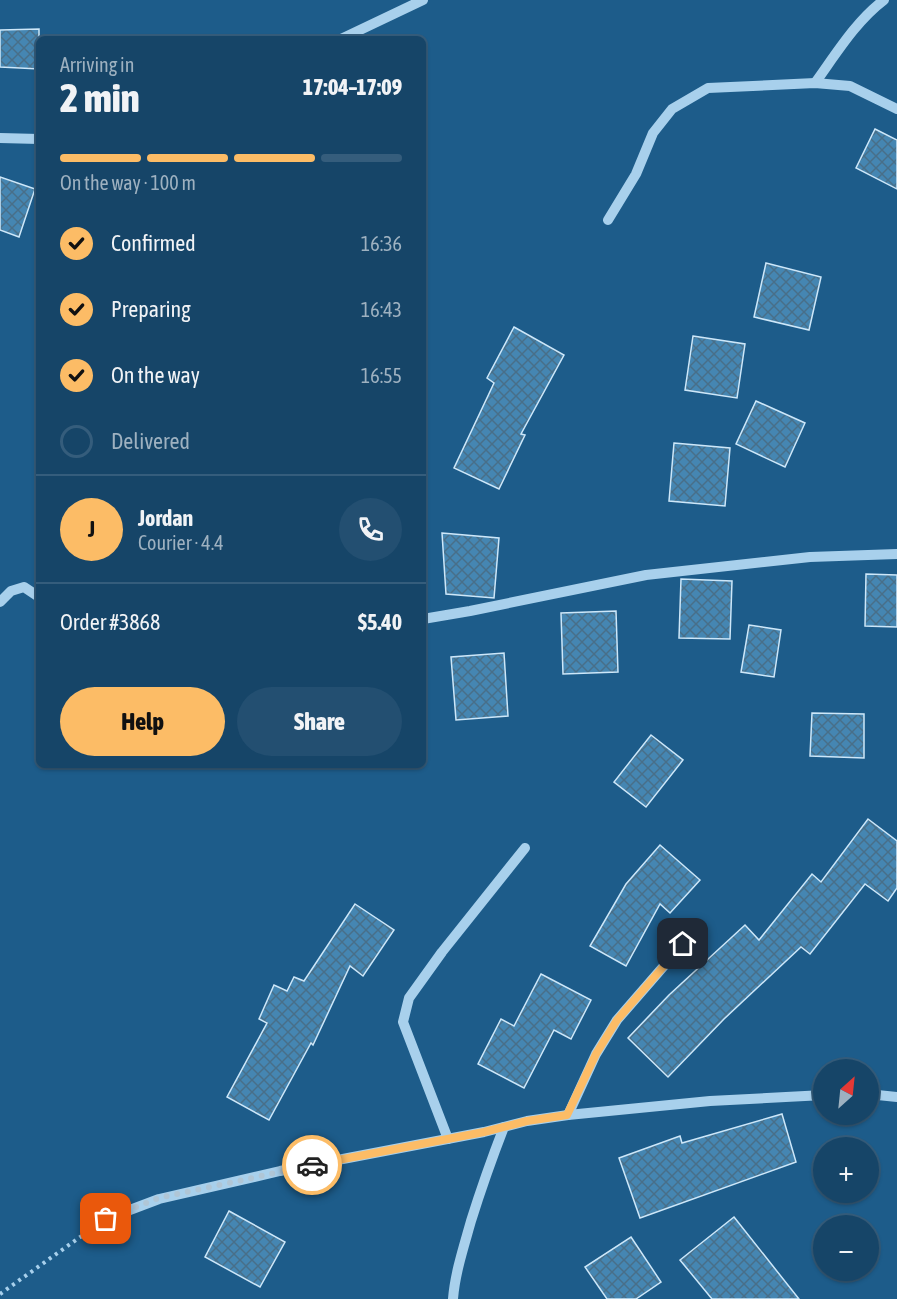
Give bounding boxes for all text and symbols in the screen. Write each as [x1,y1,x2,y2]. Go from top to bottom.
text: Arriving in [60,53,134,76]
text: 17:04–17:09 [303,74,402,100]
text: 2 min [60,76,140,120]
text: On the way · 100 m [60,171,196,194]
icon: check [60,227,93,260]
text: Confirmed [111,230,196,256]
text: 16:36 [361,232,402,255]
icon: check [60,293,93,326]
text: Preparing [111,296,191,322]
text: 16:43 [361,298,402,321]
icon: check [60,359,93,392]
text: On the way [111,362,200,388]
text: 16:55 [361,364,402,387]
text: Delivered [111,428,190,454]
button: phone [339,498,402,561]
text: Jordan [138,505,193,531]
text: J [88,516,95,542]
text: Courier · 4.4 [138,531,224,554]
text: Order #3868 [60,609,160,635]
text: $5.40 [358,609,402,635]
button: Help [60,687,225,756]
button: Share [237,687,402,756]
pin [657,918,708,969]
icon: home [666,927,699,960]
north arrow [813,1059,879,1125]
map controls [813,1059,879,1281]
courier [282,1135,342,1195]
button: + [813,1137,879,1203]
icon: car [296,1149,329,1182]
pin [80,1193,131,1244]
icon: bag [89,1202,122,1235]
button: − [813,1215,879,1281]

